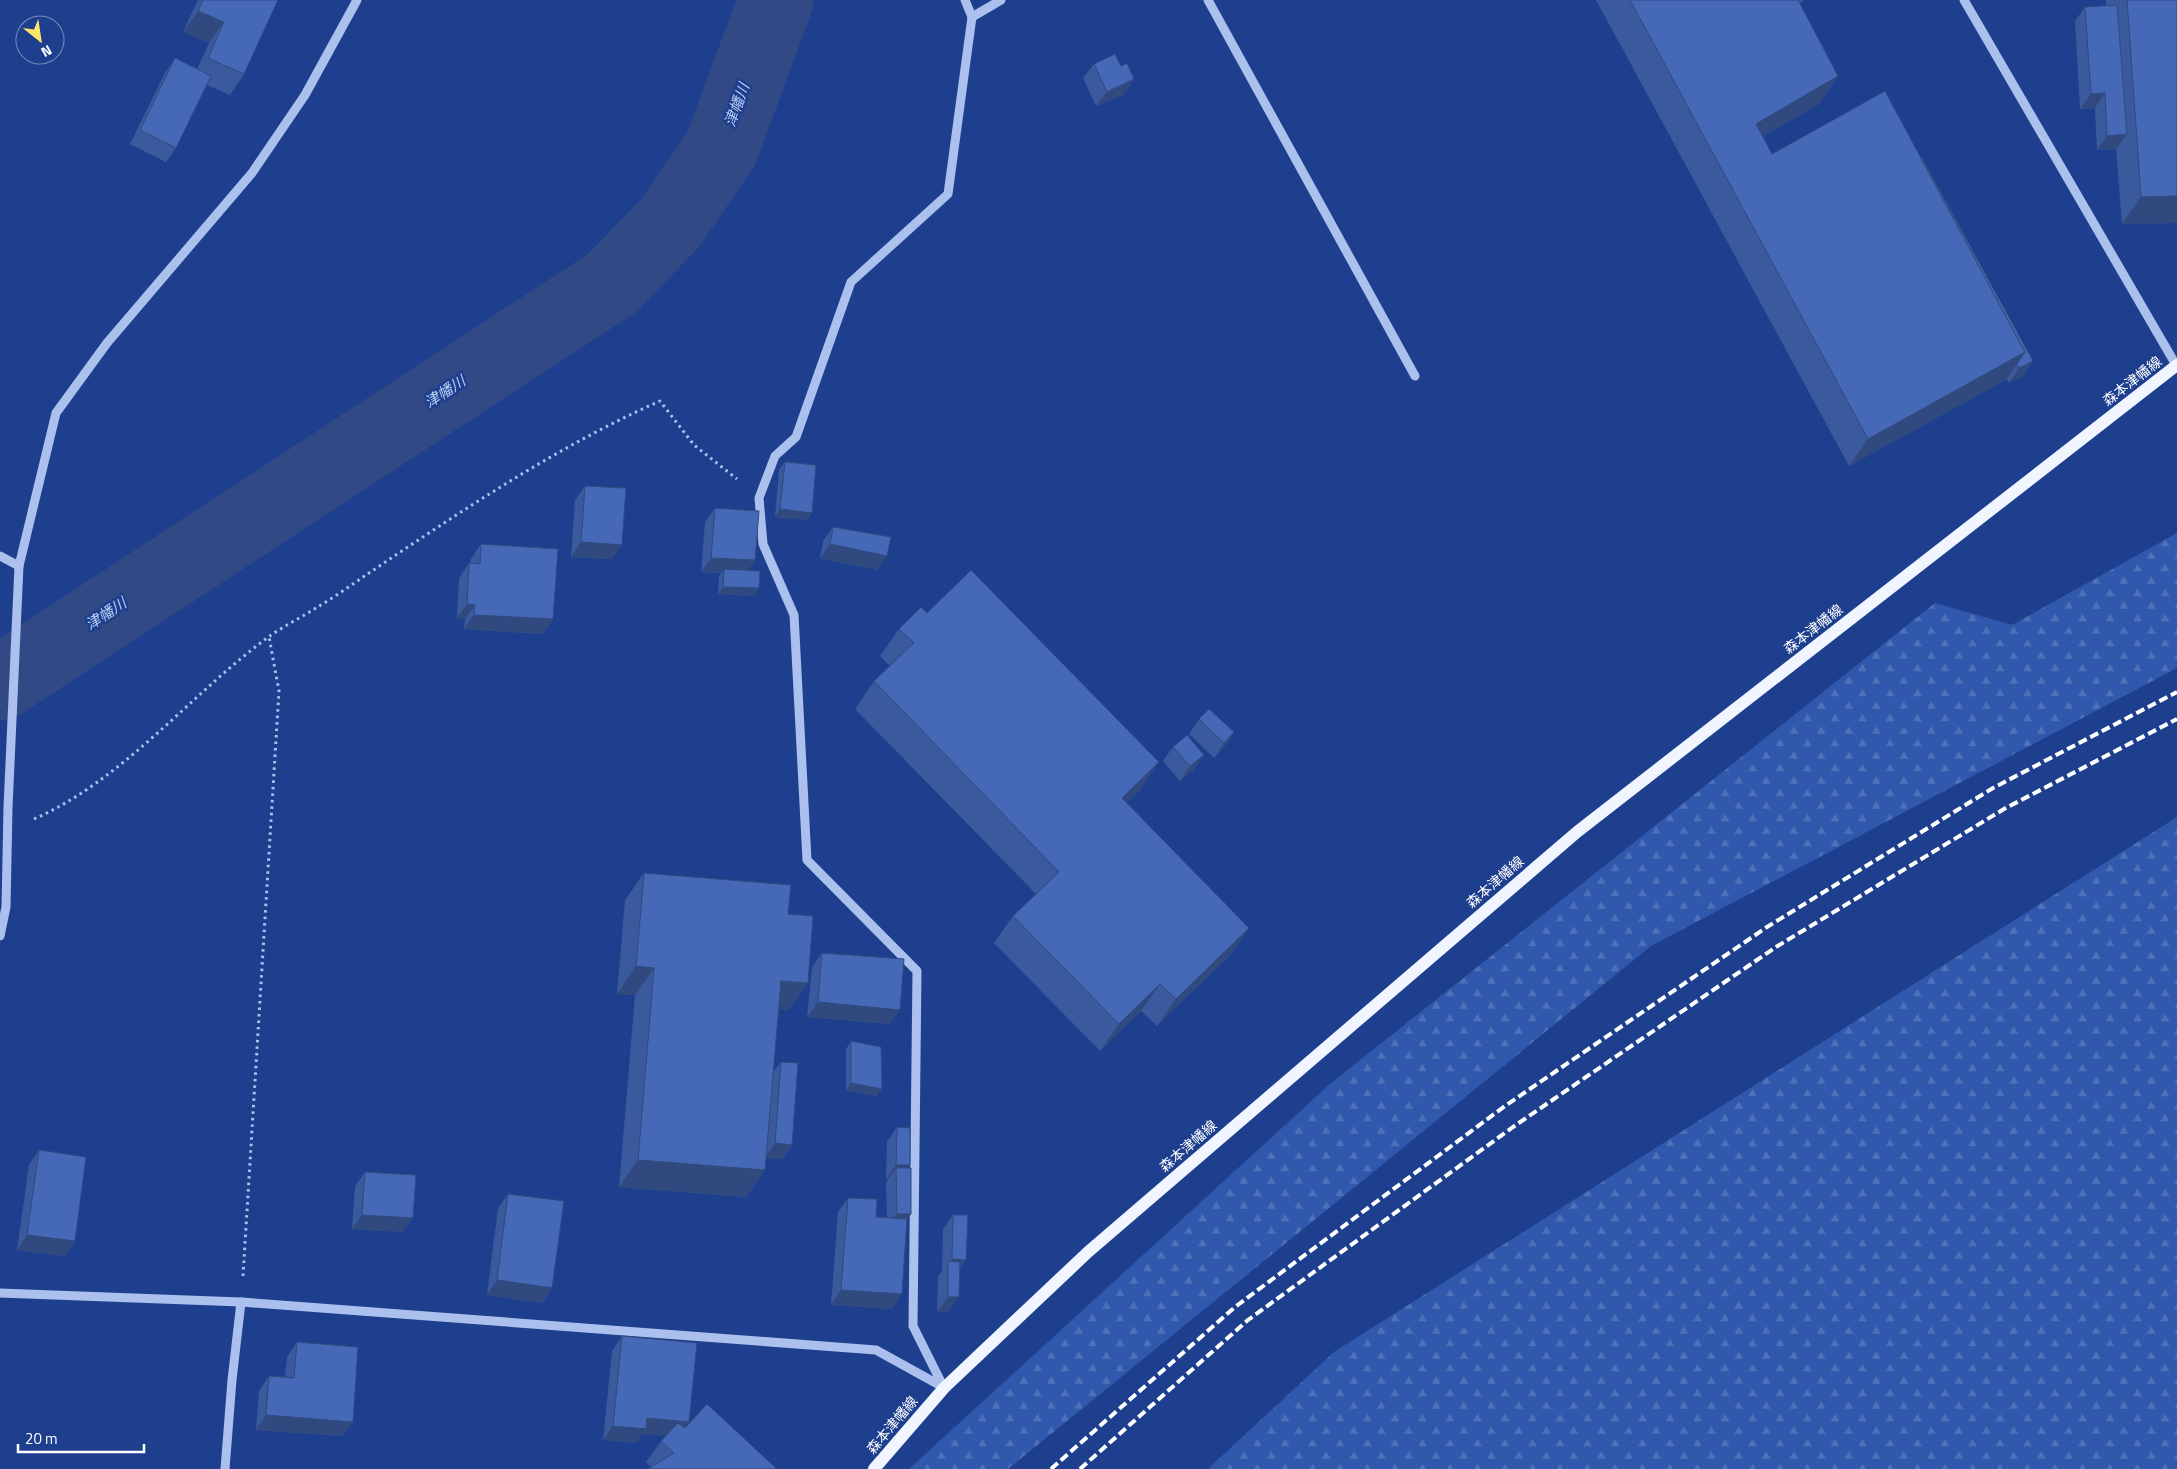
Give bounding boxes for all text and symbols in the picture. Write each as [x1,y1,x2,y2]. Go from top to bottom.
north arrow [15,15,65,65]
text: N [37,40,56,63]
water label: 津幡川 [718,78,756,130]
street label: 森本津幡線 [2098,351,2166,410]
water label: 津幡川 [420,369,472,413]
water label: 津幡川 [81,591,133,635]
street label: 森本津幡線 [1779,599,1847,658]
street label: 森本津幡線 [1461,851,1528,913]
street label: 森本津幡線 [1154,1115,1221,1177]
street label: 森本津幡線 [861,1391,922,1458]
scale bar [18,1422,144,1454]
text: 20 m [25,1427,58,1450]

